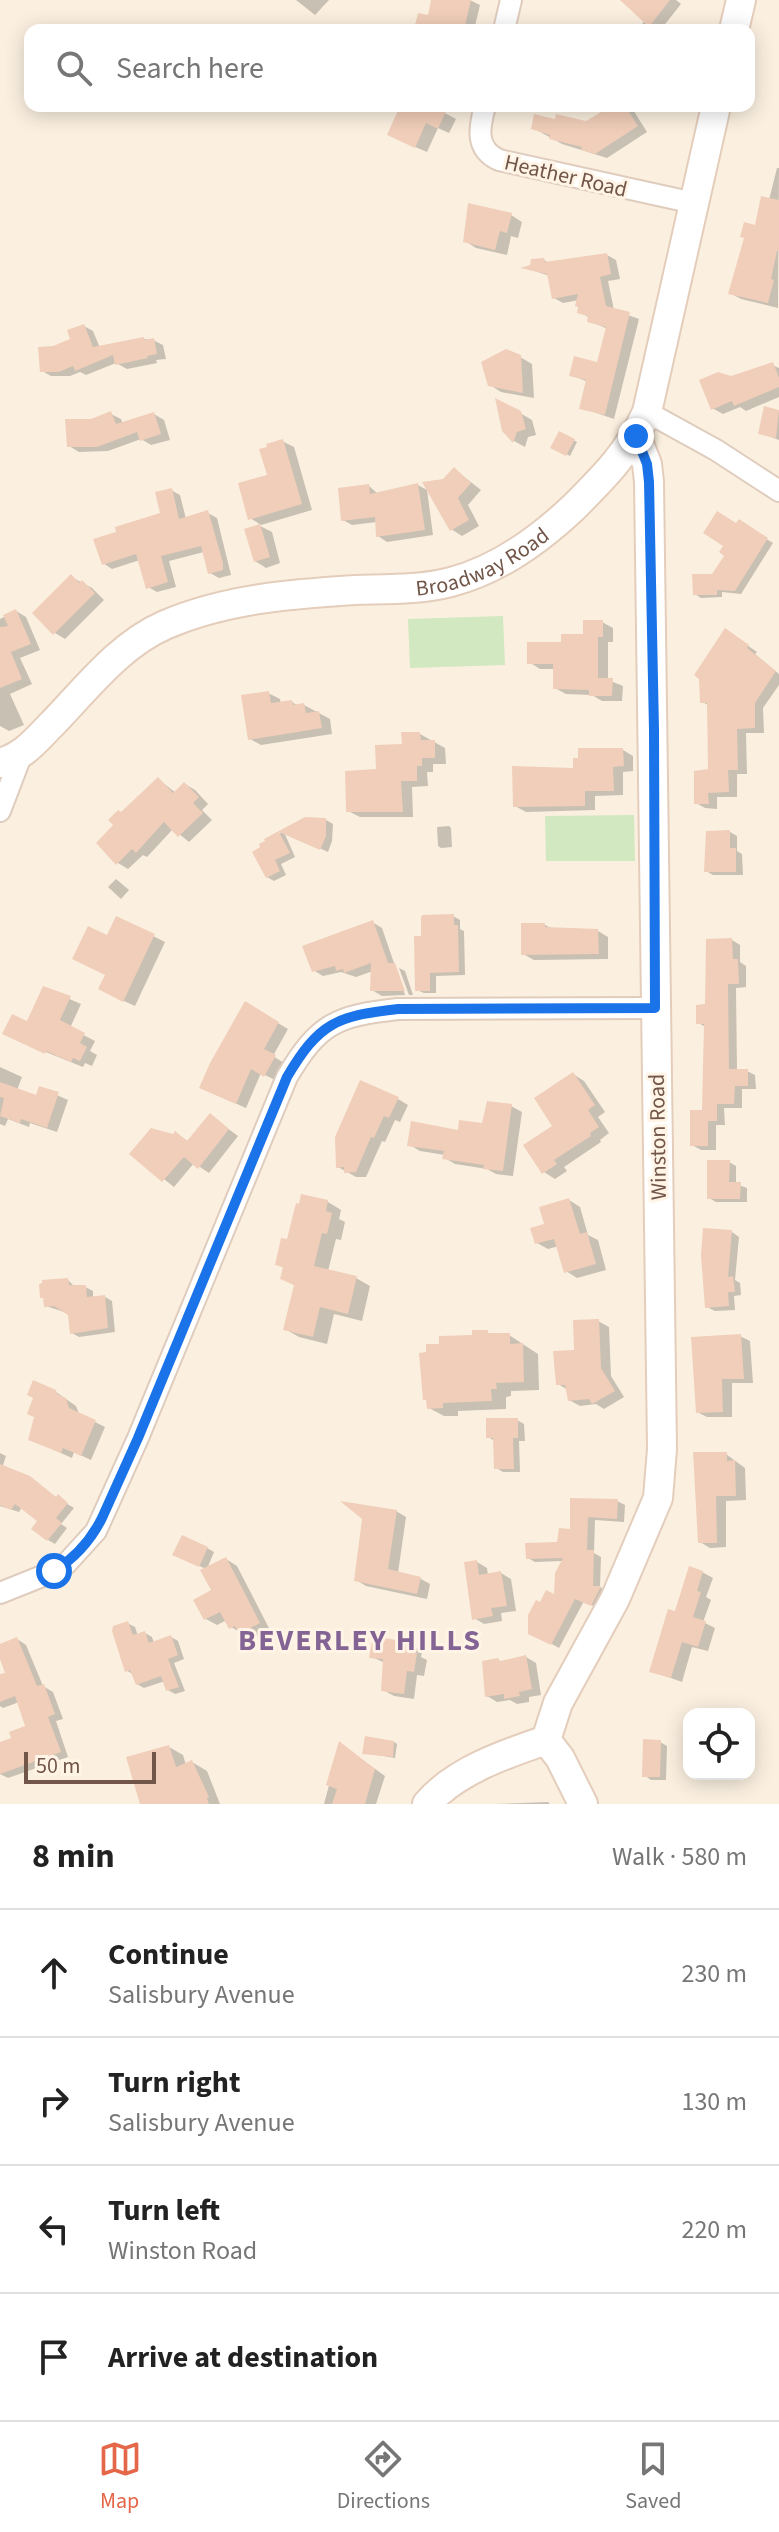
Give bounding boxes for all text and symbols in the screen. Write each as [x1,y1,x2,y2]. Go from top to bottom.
search box [24,24,755,112]
icon: search [52,46,96,90]
text: Search here [116,47,264,90]
street label: Heather Road [501,146,630,206]
route end [618,418,654,454]
street label: Broadway Road [414,520,556,605]
street label: Winston Road [641,1074,675,1200]
route start [36,1553,72,1589]
district label: BEVERLEY HILLS [238,1619,482,1662]
map controls [683,1708,755,1780]
button: locate [683,1708,755,1780]
scale bar [24,1748,156,1784]
text: 50 m [36,1750,81,1782]
text: 8 min [32,1832,115,1881]
text: Walk · 580 m [612,1838,747,1875]
text: Continue [108,1933,229,1976]
icon: ahead [32,1951,76,1995]
text: 230 m [681,1955,747,1992]
text: Salisbury Avenue [108,1976,295,2013]
text: Turn right [108,2061,240,2104]
icon: right [32,2079,76,2123]
text: 130 m [681,2083,747,2120]
text: Salisbury Avenue [108,2104,295,2141]
text: Turn left [108,2189,220,2232]
icon: left [32,2207,76,2251]
text: 220 m [681,2211,747,2248]
text: Winston Road [108,2232,257,2269]
icon: arrive [32,2335,76,2379]
text: Arrive at destination [108,2336,378,2379]
tab: Map [98,2437,142,2517]
tab: Directions [337,2437,430,2517]
tab: Saved [625,2437,681,2517]

